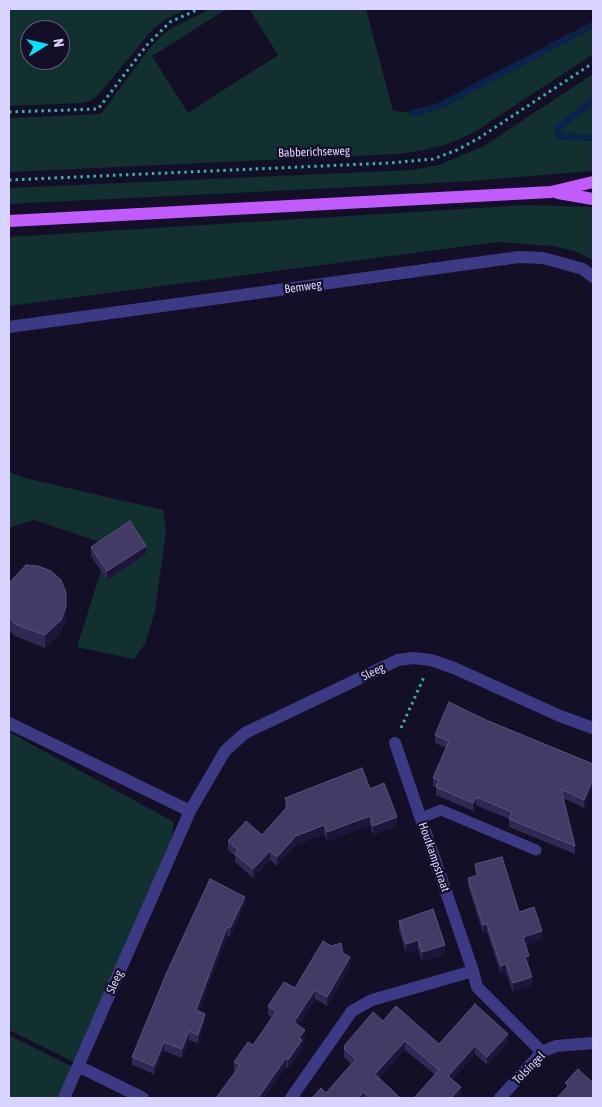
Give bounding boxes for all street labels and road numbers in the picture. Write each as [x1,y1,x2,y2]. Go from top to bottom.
street label: Babberichseweg [278,144,350,160]
street label: Bemweg [283,277,323,297]
street label: Sleeg [359,660,387,684]
street label: Houtkampstraat [415,820,453,894]
street label: Sleeg [104,968,126,996]
street label: Tolsingel [510,1049,548,1087]

